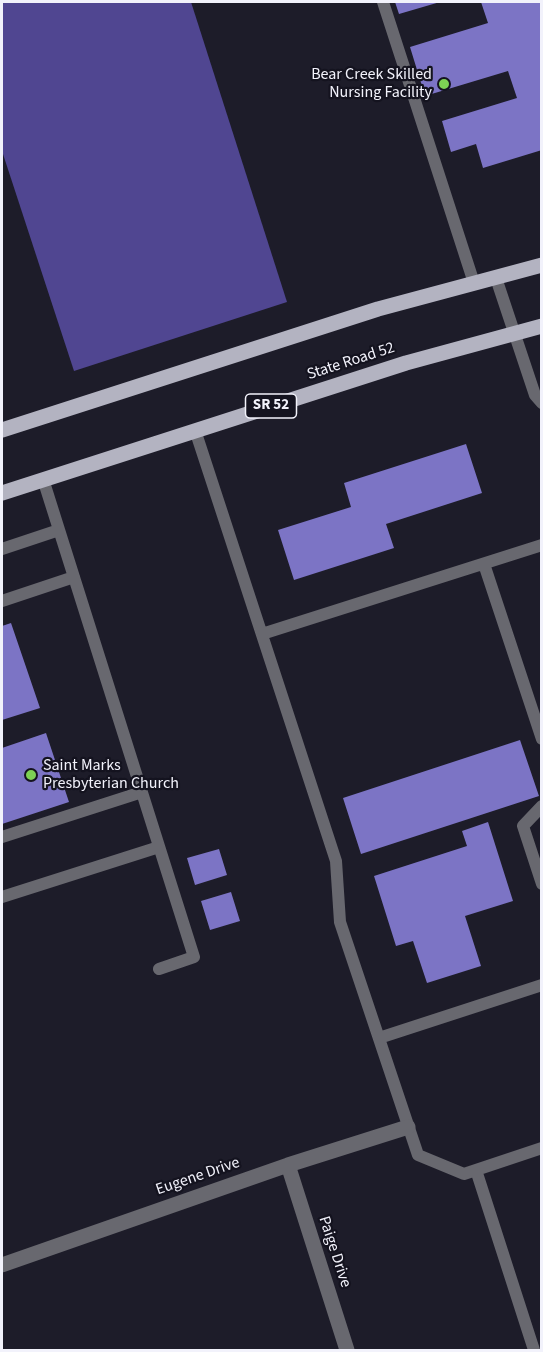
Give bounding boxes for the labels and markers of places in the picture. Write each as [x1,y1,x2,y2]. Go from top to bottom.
place label: Bear Creek Skilled Nursing Facility [311,65,432,103]
marker: Bear Creek Skilled Nursing Facility [437,77,451,91]
place label: Saint Marks Presbyterian Church [43,756,179,794]
marker: Saint Marks Presbyterian Church [24,768,38,782]

